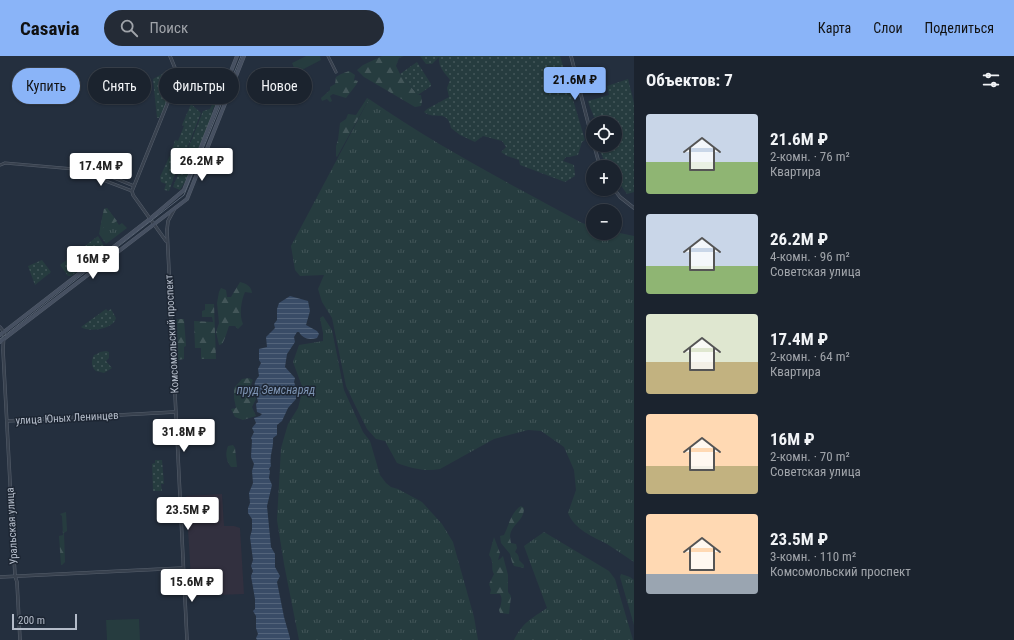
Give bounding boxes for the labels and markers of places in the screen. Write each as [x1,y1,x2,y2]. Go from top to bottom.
pin: 21.6M ₽ [538,67,612,101]
pin: 26.2M ₽ [165,148,239,182]
pin: 17.4M ₽ [64,153,138,187]
pin: 16M ₽ [65,246,121,280]
pin: 31.8M ₽ [147,419,221,453]
pin: 23.5M ₽ [151,497,225,531]
pin: 15.6M ₽ [155,569,229,603]

